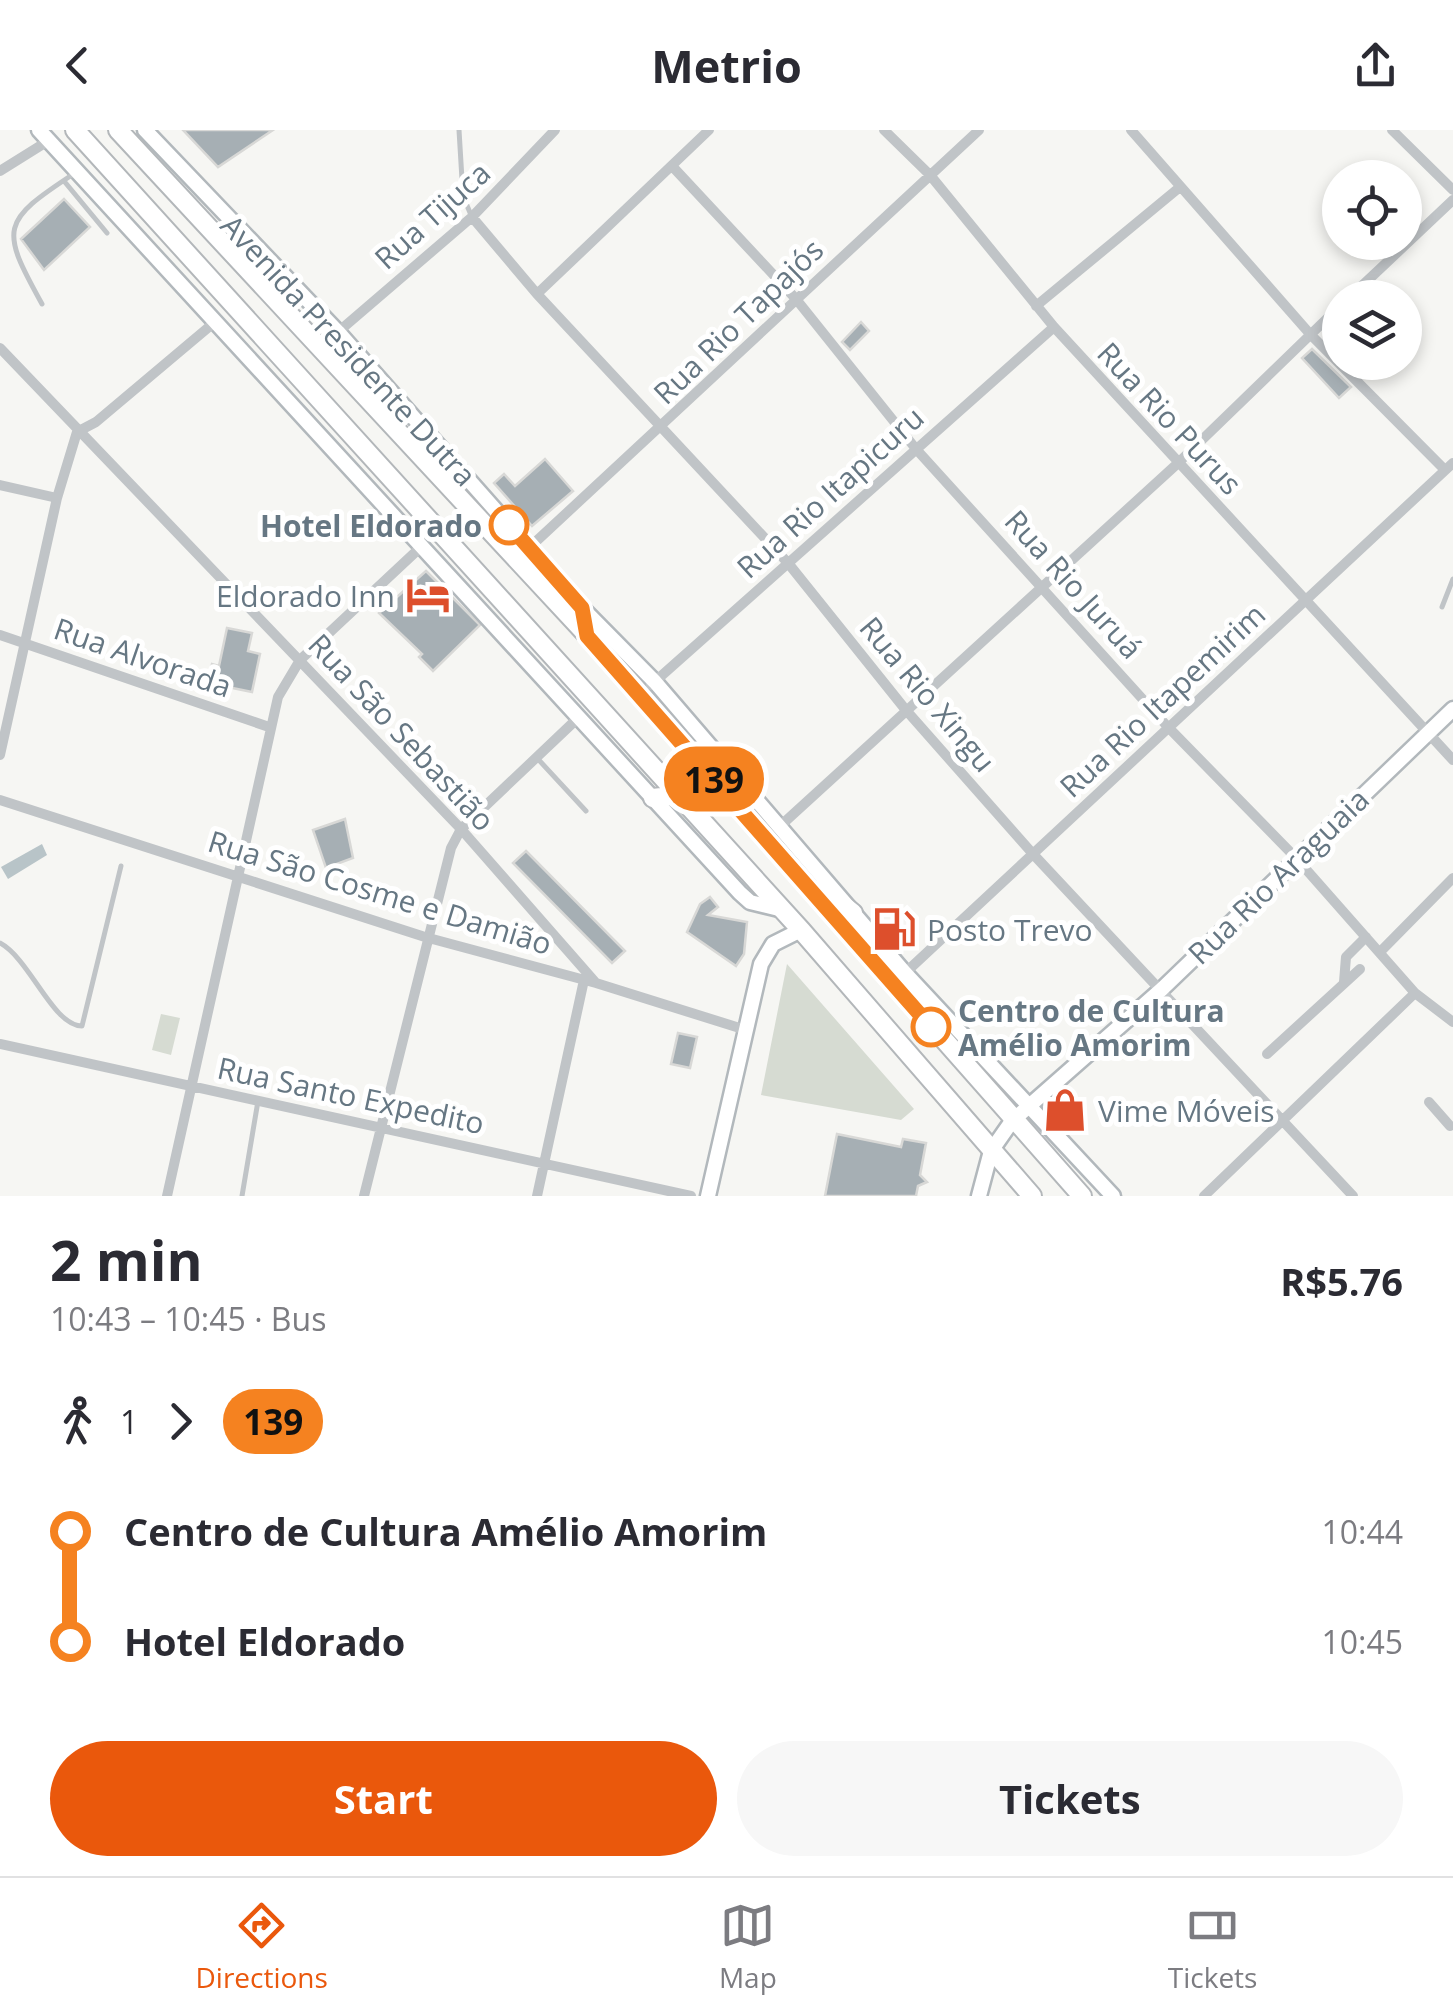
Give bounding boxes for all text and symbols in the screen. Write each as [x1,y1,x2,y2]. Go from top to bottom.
text: Metrio [651,35,802,96]
icon: back [50,38,105,93]
icon: share [1348,38,1403,93]
street label: Rua Tijuca [365,152,499,278]
map controls [1322,160,1422,380]
button: locate [1322,160,1422,260]
street label: Avenida Presidente Dutra [212,205,486,495]
street label: Rua Rio Tapajós [644,229,832,413]
button: layers [1322,280,1422,380]
street label: Rua Rio Purus [1089,333,1251,503]
street label: Rua Rio Itapicuru [728,397,932,587]
street label: Rua Rio Juruá [996,501,1152,667]
place label: Hotel Eldorado [260,505,482,546]
marker: Hotel Eldorado [490,506,528,544]
hotel icon: Eldorado Inn [404,571,452,619]
place label: Eldorado Inn [216,575,395,616]
street label: Rua Rio Itapemirim [1050,594,1274,806]
street label: Rua Alvorada [49,608,237,706]
street label: Rua Rio Xingu [851,608,1005,780]
street label: Rua São Sebastião [300,624,504,840]
line badge: 139 [656,746,772,812]
text: 139 [684,756,744,803]
street label: Rua Rio Araguaia [1179,779,1377,973]
street label: Rua São Cosme e Damião [203,820,557,964]
fuel station icon: Posto Trevo [870,905,918,953]
place label: Posto Trevo [927,909,1093,950]
place label: Centro de Cultura Amélio Amorim [958,990,1225,1065]
marker: Centro de Cultura Amélio Amorim [912,1008,950,1046]
street label: Rua Santo Expedito [214,1047,488,1143]
shop icon: Vime Móveis [1041,1086,1089,1134]
place label: Vime Móveis [1098,1090,1275,1131]
text: 2 min [50,1222,203,1297]
text: R$5.76 [1280,1255,1403,1307]
text: 10:43 – 10:45 · Bus [50,1297,326,1340]
icon: walk [50,1394,105,1449]
icon: forward [153,1394,208,1449]
text: 139 [243,1398,303,1445]
text: 1 [120,1400,138,1443]
text: Centro de Cultura Amélio Amorim [124,1505,767,1557]
text: 10:44 [1321,1510,1403,1553]
text: Hotel Eldorado [124,1615,405,1667]
text: 10:45 [1321,1620,1403,1663]
button: Start [50,1741,717,1856]
button: Tickets [737,1741,1403,1856]
tab: Directions [196,1898,328,1996]
tab: Map [719,1898,777,1996]
tab: Tickets [1168,1898,1257,1996]

